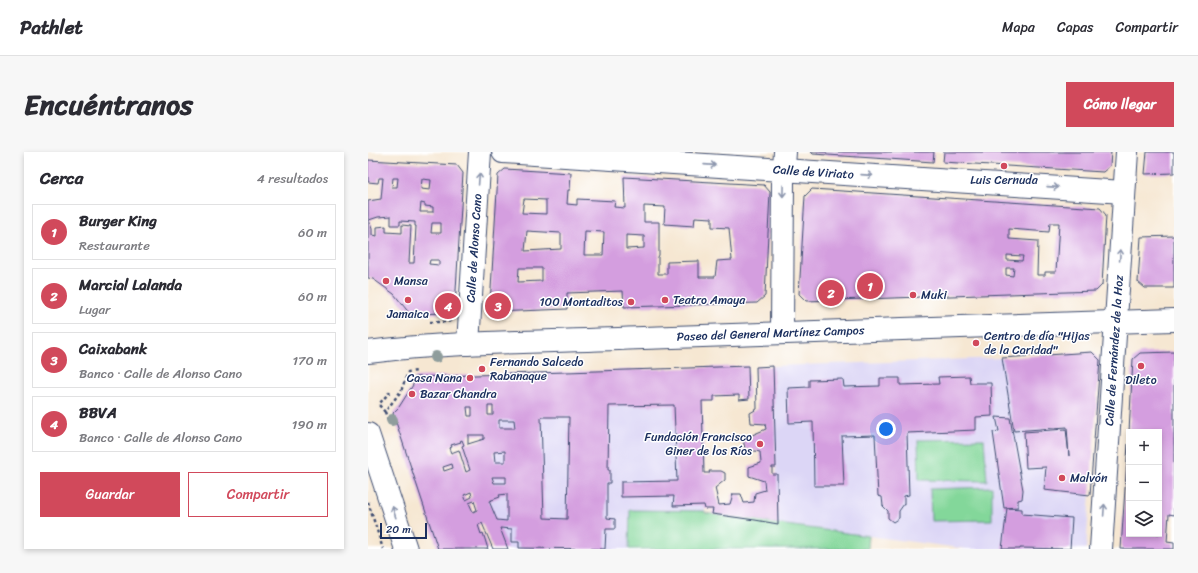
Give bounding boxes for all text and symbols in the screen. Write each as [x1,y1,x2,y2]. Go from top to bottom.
text: Pathlet [20,11,83,44]
text: Mapa [1002,15,1035,40]
text: Capas [1057,15,1094,40]
text: Compartir [1116,15,1178,40]
text: Encuéntranos [24,80,193,129]
button: Cómo llegar [1066,82,1174,127]
street label: Calle de Viriato [772,158,854,186]
marker: Luis Cernuda [999,161,1009,171]
one-way arrow [703,162,716,169]
text: Cerca [40,163,83,193]
text: 4 resultados [257,167,328,190]
place label: Luis Cernuda [970,169,1039,191]
one-way arrow [860,172,873,179]
one-way arrow [475,173,482,186]
one-way arrow [779,184,787,197]
one-way arrow [1046,184,1059,191]
street label: Calle de Alonso Cano [460,193,488,303]
text: Burger King [79,208,157,234]
text: 1 [51,221,57,244]
text: 60 m [298,221,327,244]
text: Restaurante [79,234,150,257]
one-way arrow [1117,249,1124,262]
place label: Mansa [394,270,429,292]
pin: 1 [857,271,883,301]
text: Marcial Lalanda [79,272,182,298]
street label: Calle de Fernández de la Hoz [1098,274,1130,427]
marker: Mansa [381,276,391,286]
pin: 2 [818,278,844,308]
place label: Muki [921,284,948,306]
text: 2 [50,285,58,308]
text: 60 m [298,285,327,308]
place label: Teatro Amaya [673,289,746,311]
marker: Muki [908,290,918,300]
pin: 4 [435,291,461,321]
pin: 3 [485,291,511,321]
place label: 100 Montaditos [539,291,623,313]
marker: Jamaica [403,295,413,305]
marker: Teatro Amaya [660,295,670,305]
marker: 100 Montaditos [626,297,636,307]
text: Lugar [79,298,110,321]
place label: Jamaica [386,303,429,325]
street label: Paseo del General Martínez Campos [676,319,865,348]
place label: Centro de día "Hijas de la Caridad" [984,325,1090,361]
text: Caixabank [79,336,147,362]
marker: Centro de día "Hijas de la Caridad" [971,338,981,348]
text: 3 [50,349,58,372]
text: 170 m [292,349,327,372]
place label: Fernando Salcedo Rabanaque [490,351,583,387]
marker: Dileto [1136,361,1146,371]
text: Banco · Calle de Alonso Cano [79,362,242,385]
marker: Fernando Salcedo Rabanaque [477,364,487,374]
place label: Casa Nana [407,367,462,389]
place label: Dileto [1125,369,1157,391]
marker: Casa Nana [465,373,475,383]
place label: Bazar Chandra [420,383,497,405]
marker: Bazar Chandra [407,389,417,399]
text: BBVA [79,400,117,426]
text: 4 [50,413,58,436]
text: 190 m [292,413,327,436]
your location [876,419,896,439]
text: Banco · Calle de Alonso Cano [79,426,242,449]
place label: Fundación Francisco Giner de los Ríos [644,426,752,462]
map controls [1126,429,1162,537]
button: + [1126,429,1162,465]
marker: Fundación Francisco Giner de los Ríos [755,439,765,449]
button: − [1126,465,1162,501]
place label: Malvón [1070,467,1108,489]
button: Guardar [40,472,180,517]
button: Compartir [188,472,328,517]
marker: Malvón [1057,473,1067,483]
button: layers [1126,501,1162,537]
one-way arrow [1100,504,1107,517]
one-way arrow [390,506,397,519]
text: 20 m [386,520,411,539]
scale bar [380,521,427,540]

